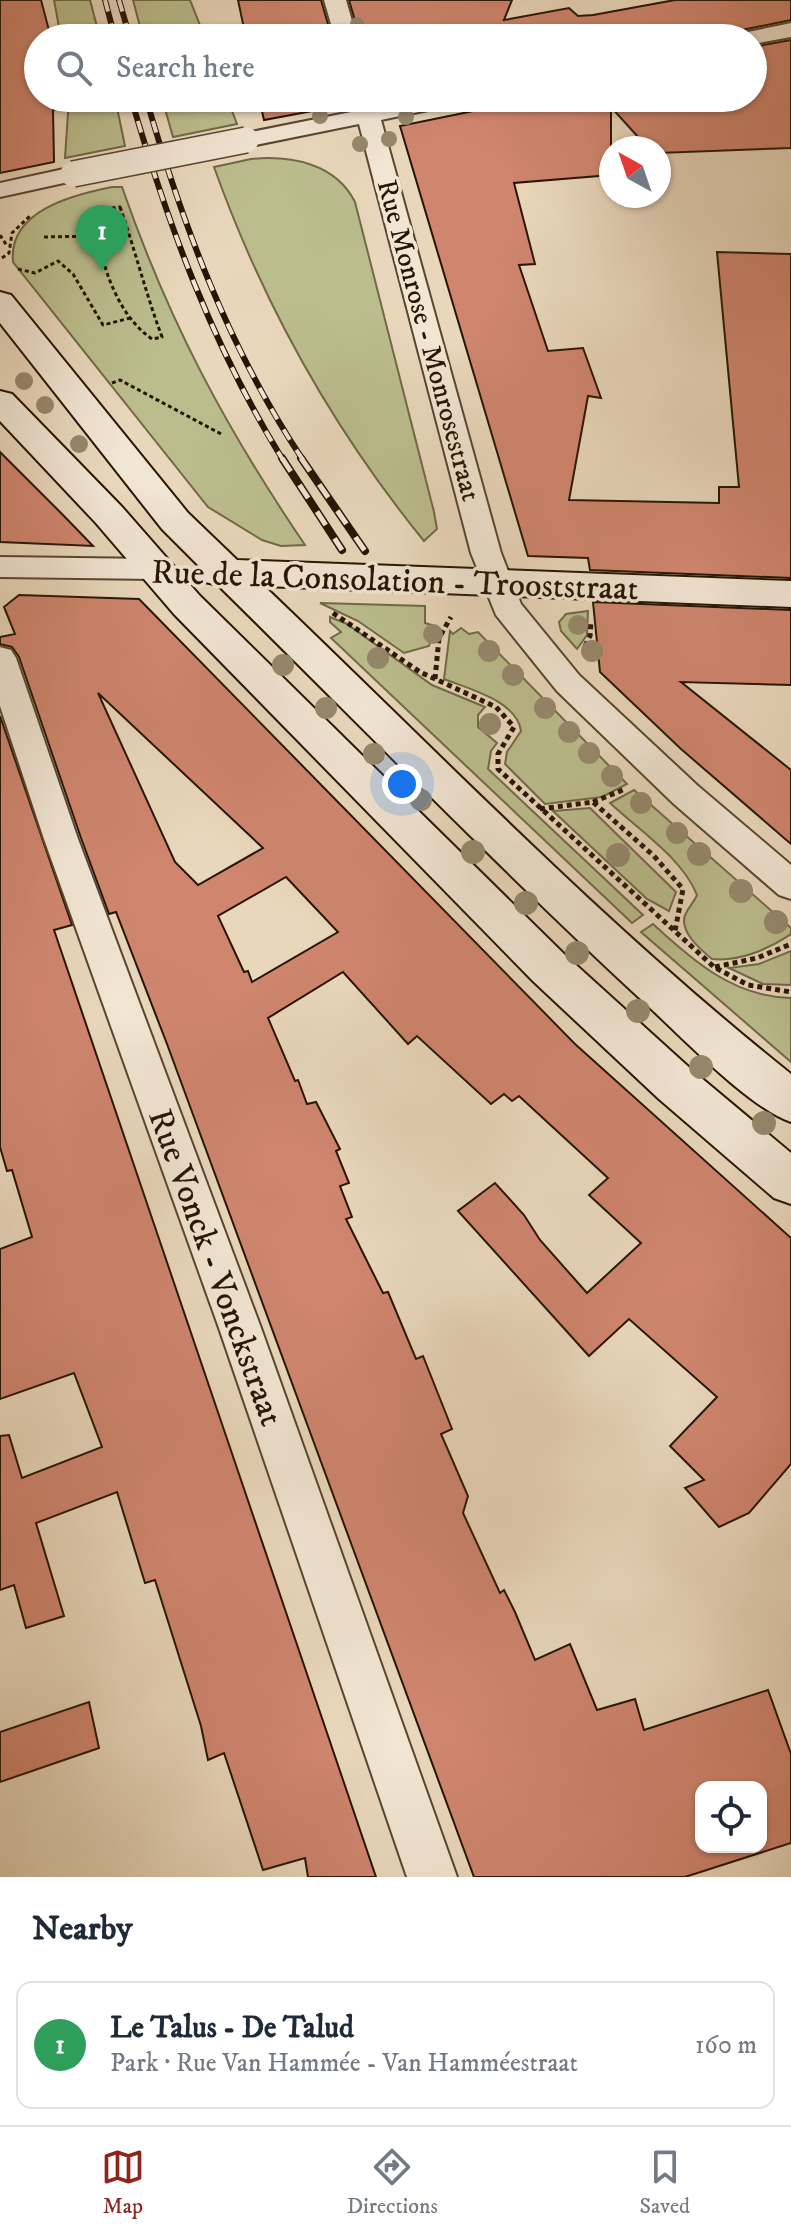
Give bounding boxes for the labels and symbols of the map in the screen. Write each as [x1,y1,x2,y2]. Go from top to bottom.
north arrow [599,136,671,208]
street label: Rue Monrose - Monrosestraat [369,176,488,505]
pin: 1 [76,205,128,271]
street label: Rue de la Consolation - Trooststraat [151,552,639,610]
your location [382,764,422,804]
street label: Rue Vonck - Vonckstraat [138,1103,292,1432]

